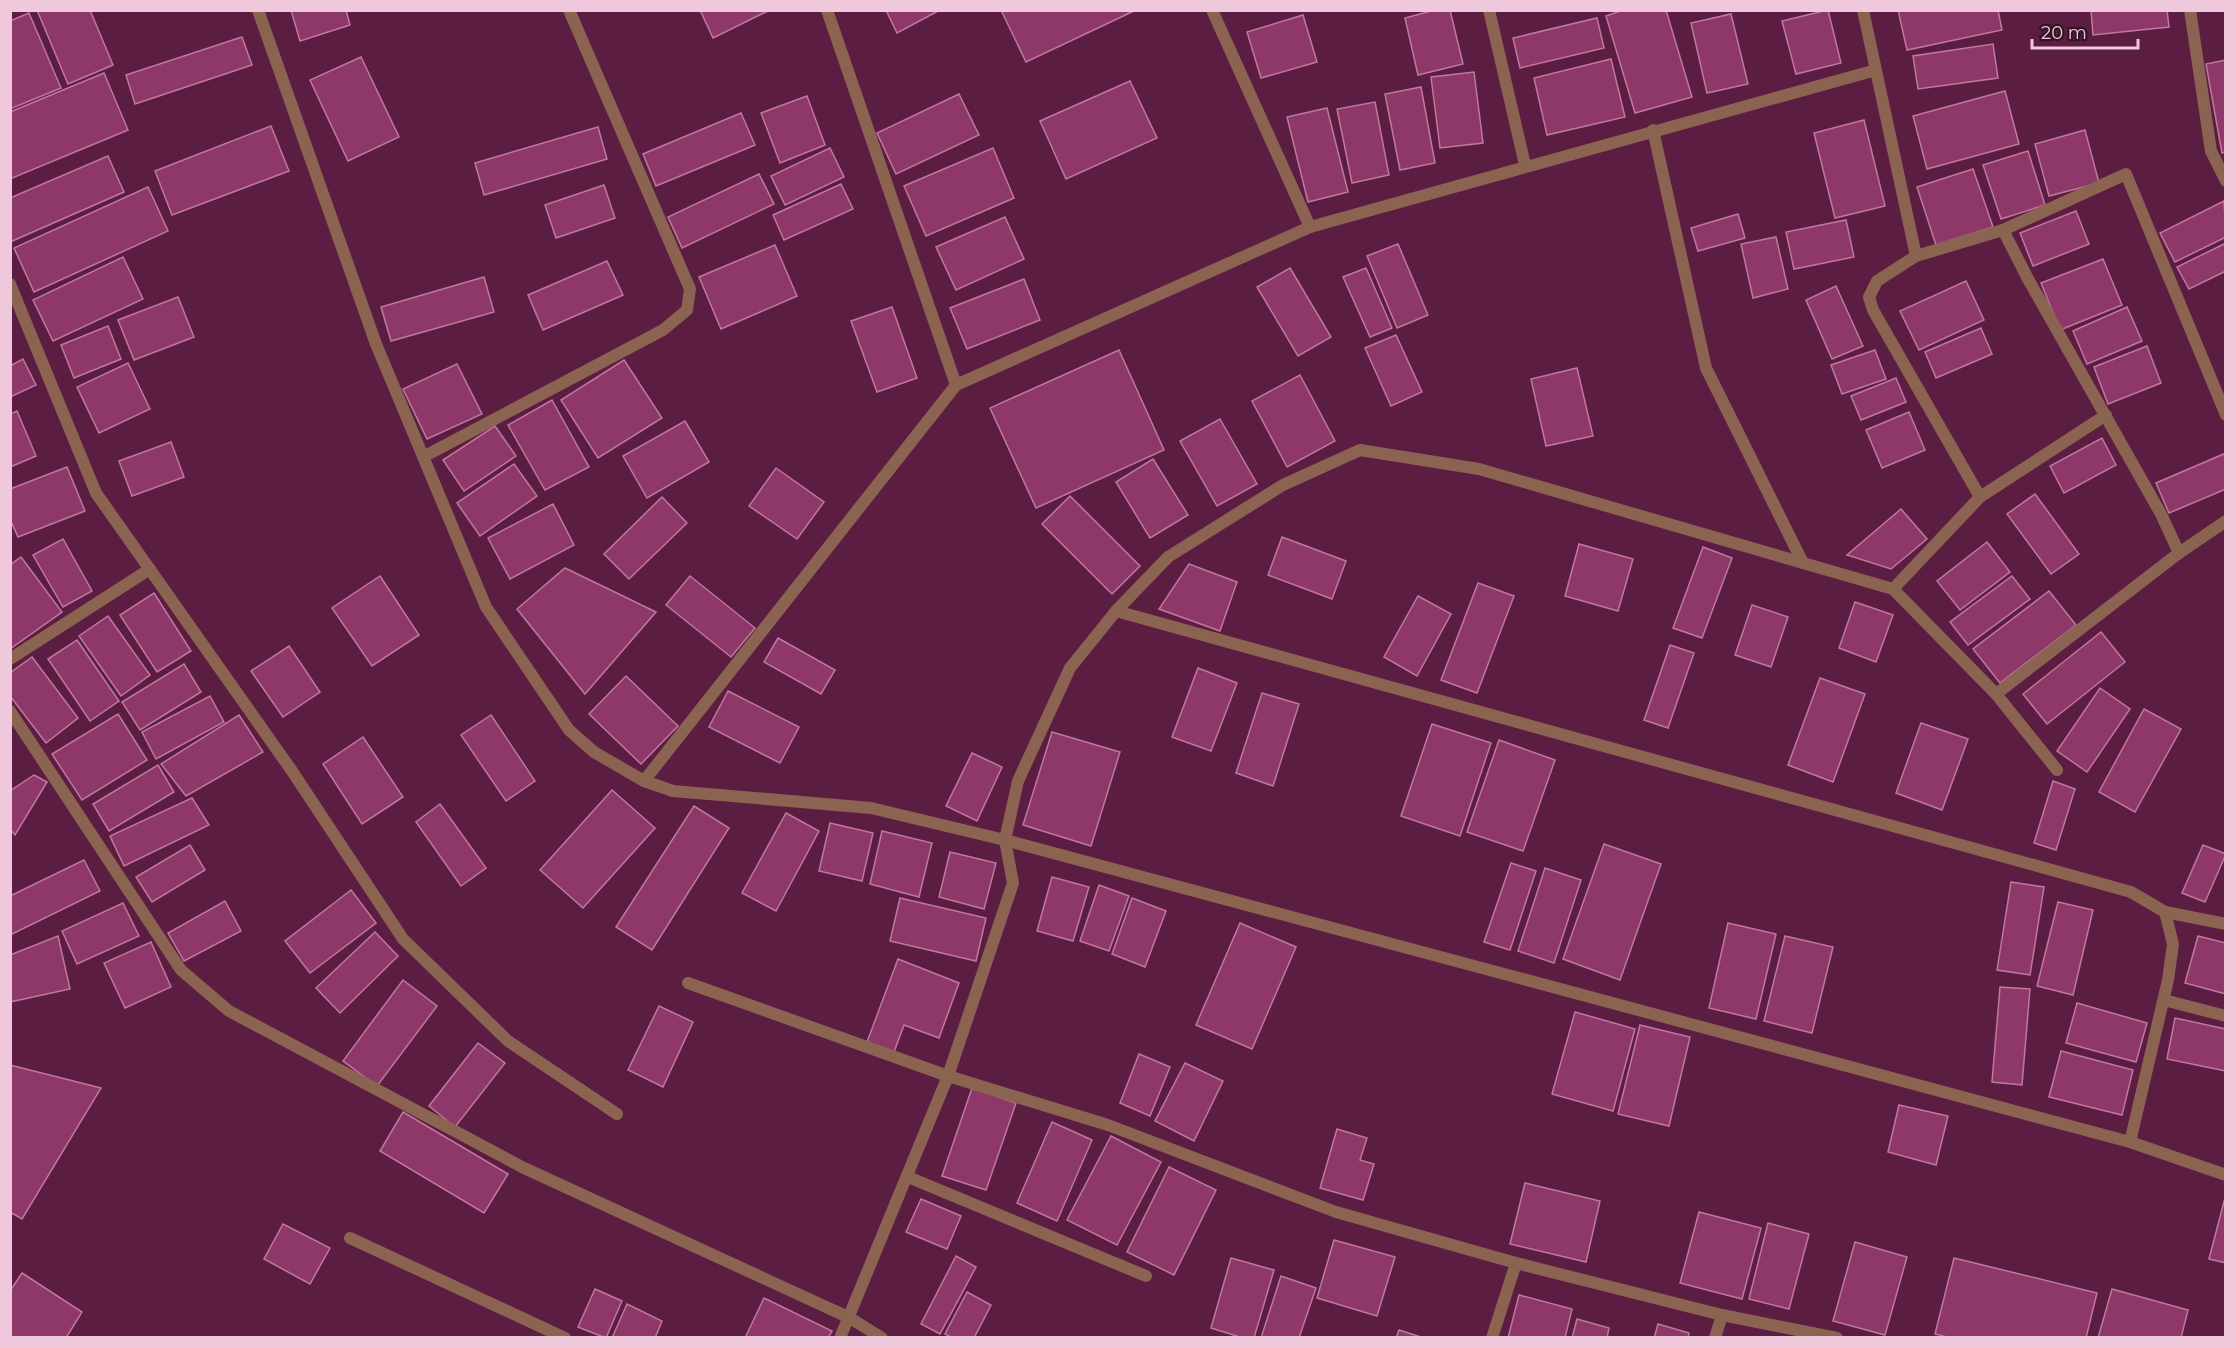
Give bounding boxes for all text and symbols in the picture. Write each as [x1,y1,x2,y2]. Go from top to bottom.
scale bar [2032,12,2138,50]
text: 20 m [2041,22,2087,44]

